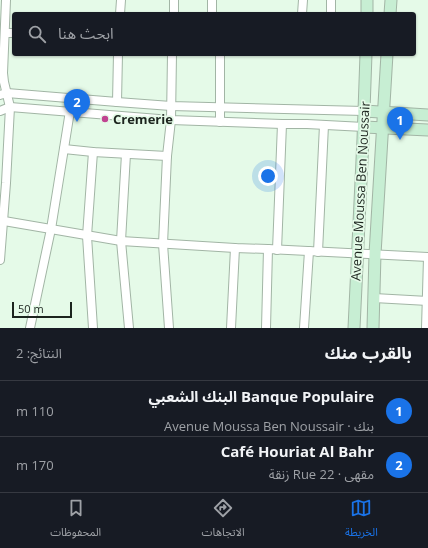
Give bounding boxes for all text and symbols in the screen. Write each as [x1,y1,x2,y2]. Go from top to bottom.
search box [12,12,416,56]
icon: search [26,23,48,45]
text: ابحث هنا [58,23,114,43]
pin: 2 [64,89,90,122]
street label: Avenue Moussa Ben Noussair [346,100,374,281]
pin: 1 [387,107,413,140]
place label: Cremerie [113,110,173,128]
marker: Cremerie [100,114,110,124]
your location [258,166,278,186]
scale bar [12,300,72,319]
text: 50 m [18,301,44,316]
text: بالقرب منك [325,341,412,364]
text: النتائج: 2 [16,344,62,362]
text: Banque Populaire البنك الشعبي [149,386,374,406]
text: 110 m [16,402,54,420]
text: 1 [395,402,403,420]
text: بنك · Avenue Moussa Ben Noussair [164,417,374,435]
text: Café Houriat Al Bahr [221,441,374,461]
text: 170 m [16,456,54,474]
text: 2 [395,456,403,474]
text: مقهى · Rue 22 زنقة [269,465,374,483]
tab: المحفوظات [50,497,101,544]
tab: الاتجاهات [202,497,245,544]
tab: الخريطة [345,497,378,544]

